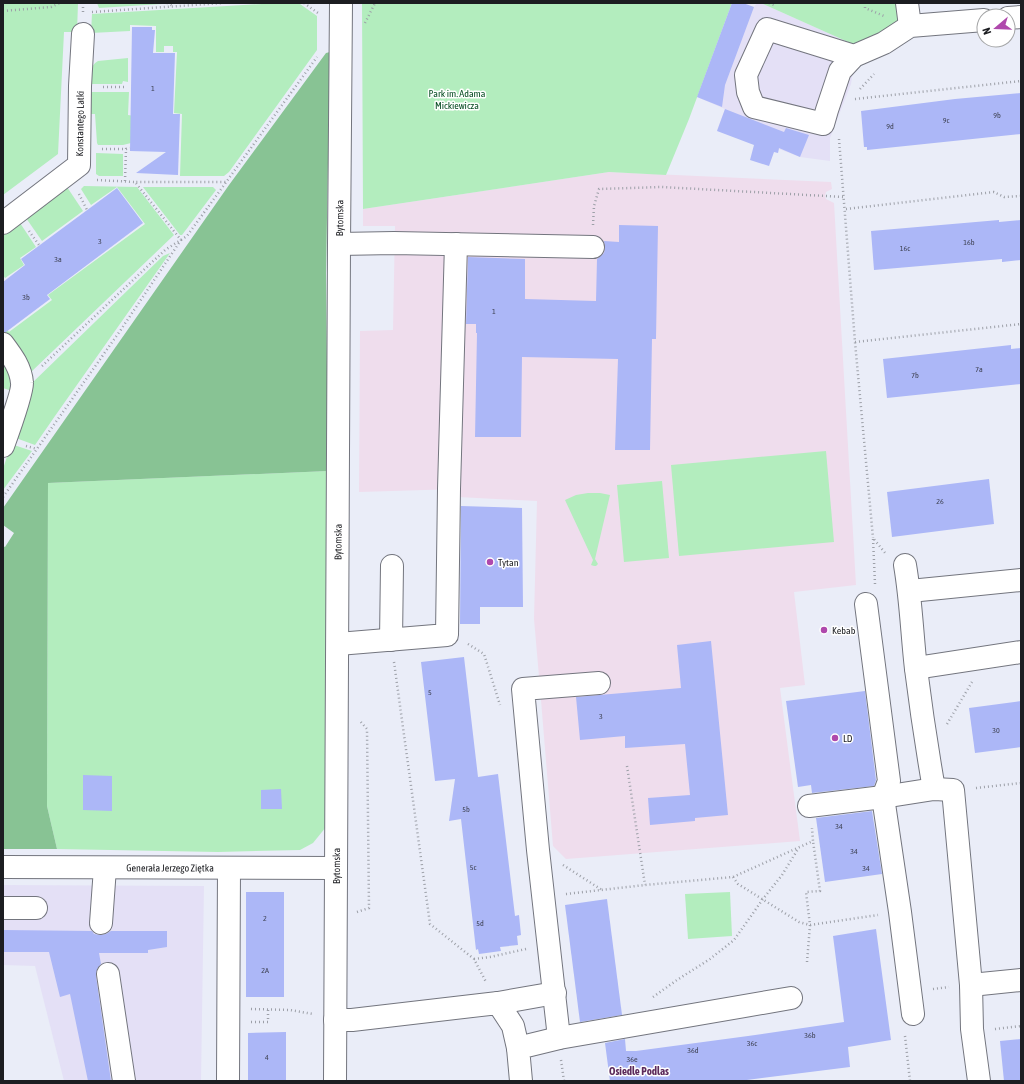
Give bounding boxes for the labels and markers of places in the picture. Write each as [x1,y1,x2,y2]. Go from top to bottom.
marker: Tytan [485,557,495,567]
place label: Tytan [498,557,519,568]
marker: Kebab [819,625,829,635]
place label: Kebab [832,625,856,636]
marker: LD [830,733,840,743]
place label: LD [843,733,853,744]

